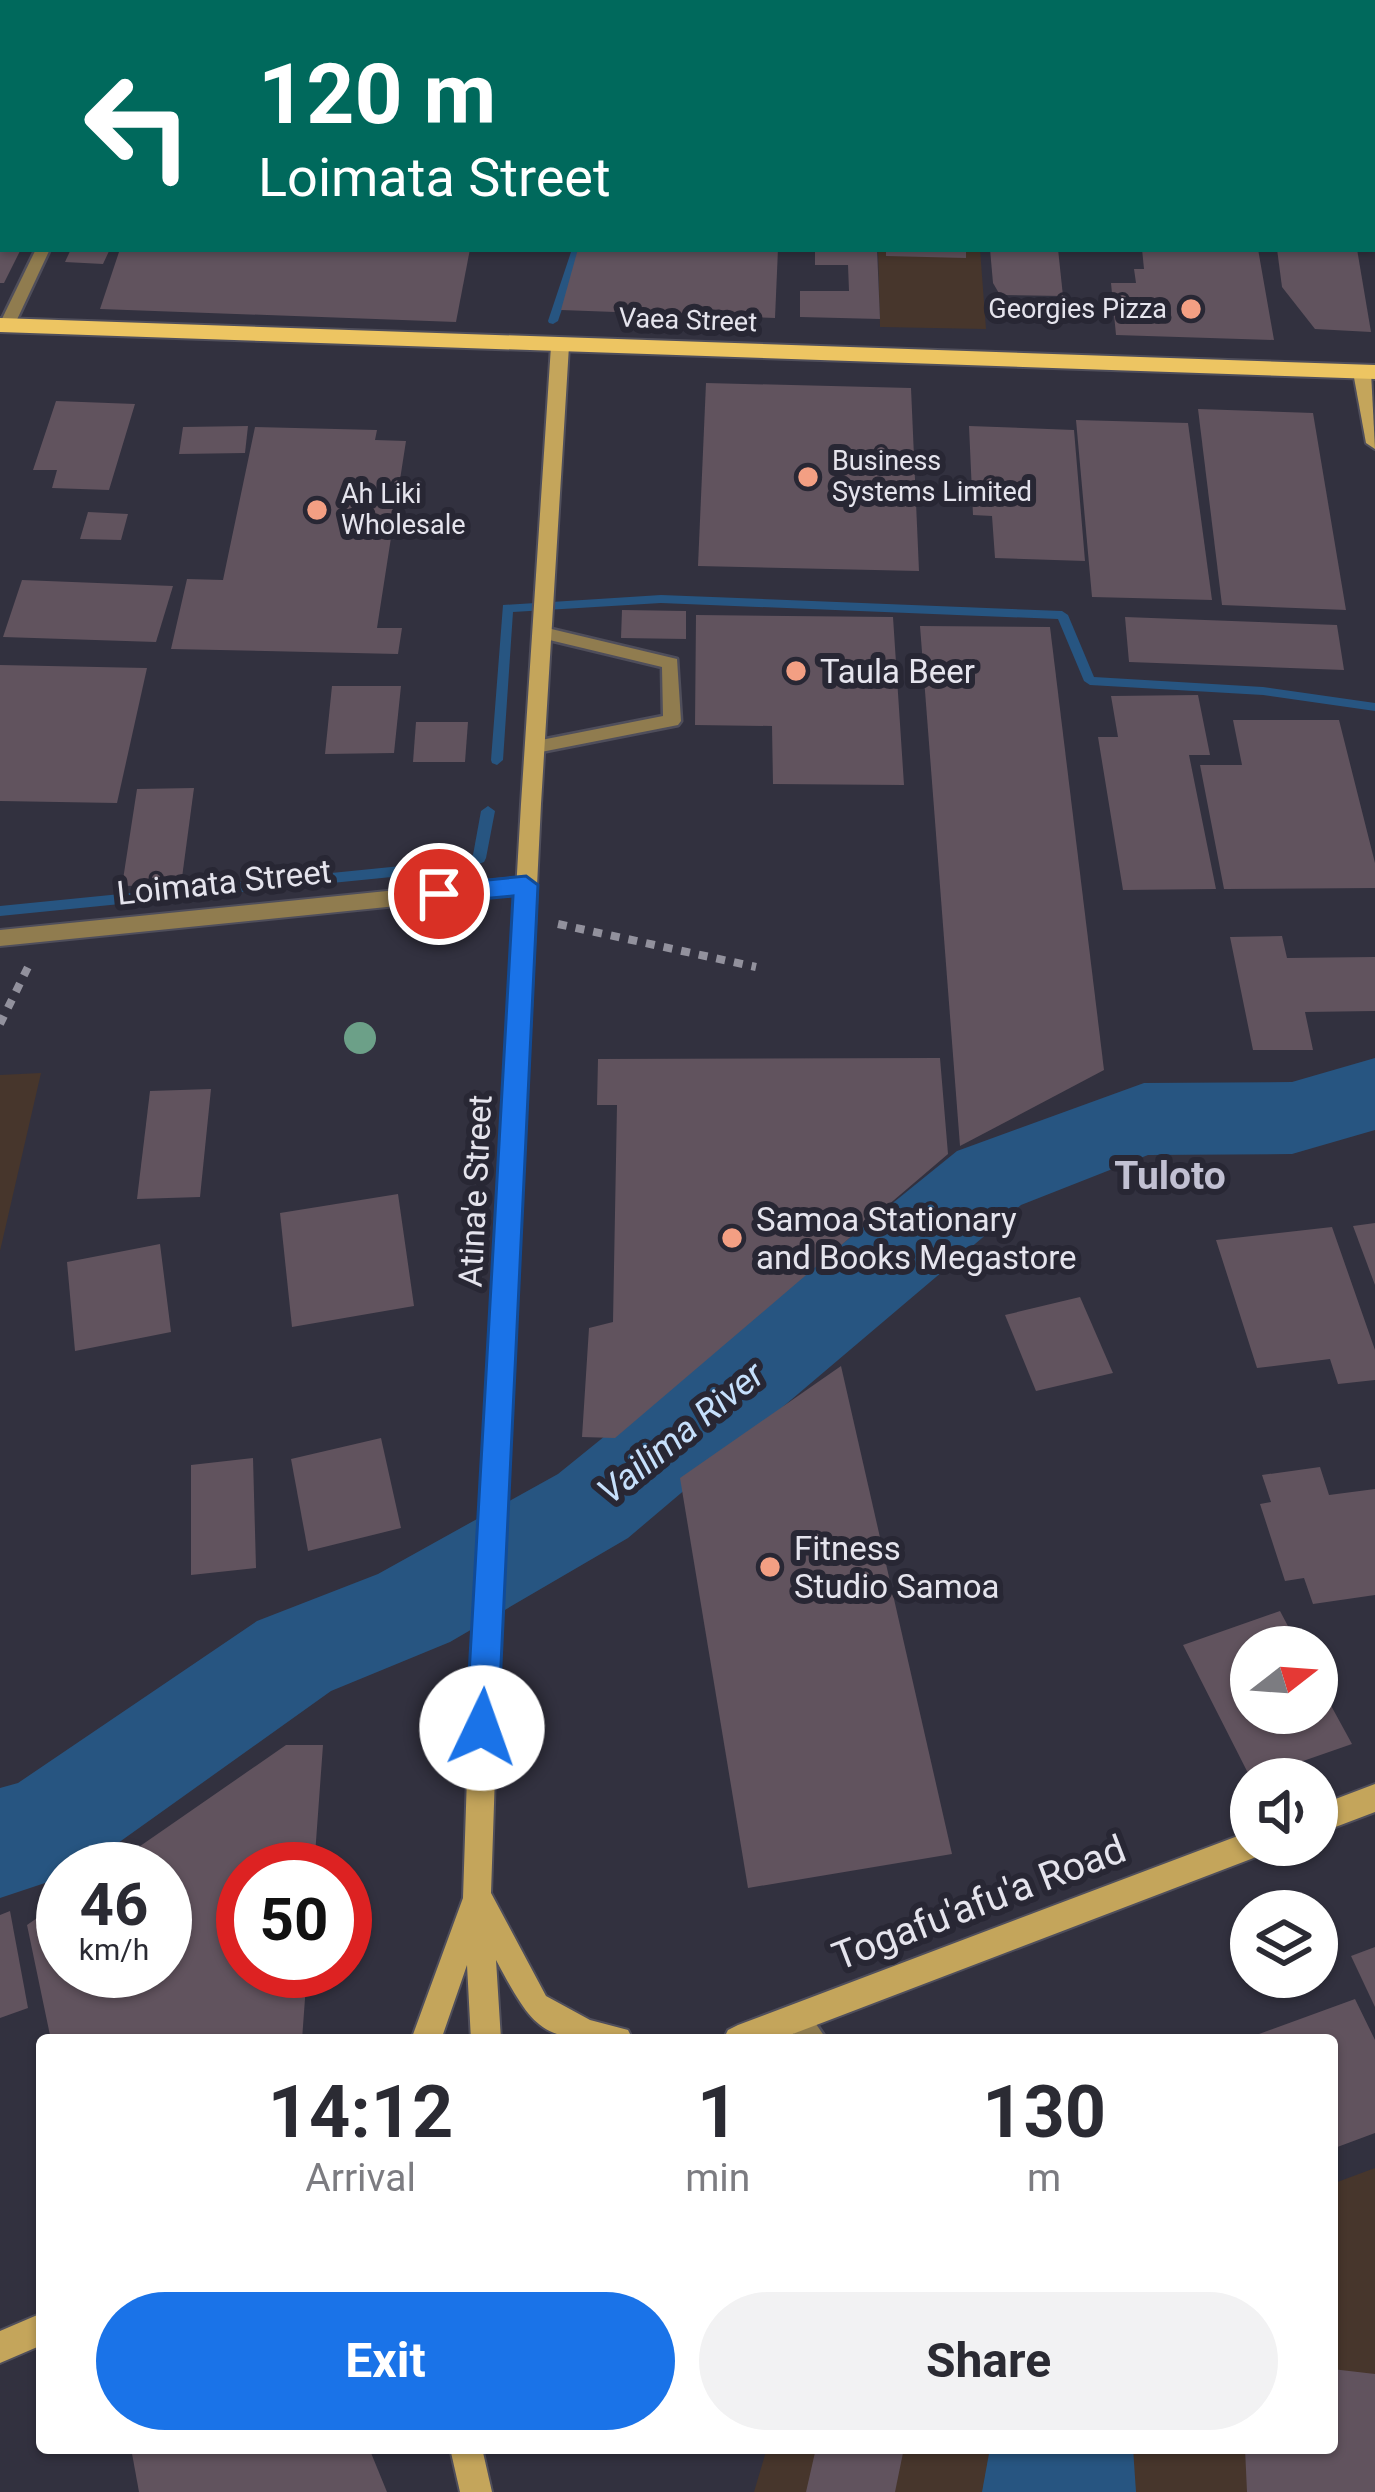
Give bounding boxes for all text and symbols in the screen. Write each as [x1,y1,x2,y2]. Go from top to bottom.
text: 120 m [258,45,496,144]
icon: left [60,48,216,204]
text: Loimata Street [258,146,611,209]
place label: Georgies Pizza [988,293,1167,325]
marker: Georgies Pizza [1178,296,1204,322]
street label: Vaea Street [618,302,758,338]
place label: Business Systems Limited [832,445,1032,508]
marker: Business Systems Limited [795,464,821,490]
place label: Ah Liki Wholesale [341,478,466,541]
marker: Ah Liki Wholesale [304,497,330,523]
place label: Taula Beer [820,652,975,691]
marker: Taula Beer [783,658,809,684]
pin [388,843,490,945]
street label: Loimata Street [115,851,333,913]
icon: arrive [406,861,472,927]
street label: Atina'e Street [450,1094,500,1288]
district label: Tuloto [1114,1153,1226,1199]
place label: Samoa Stationary and Books Megastore [756,1200,1077,1277]
marker: Samoa Stationary and Books Megastore [719,1225,745,1251]
water label: Vailima River [590,1353,773,1513]
place label: Fitness Studio Samoa [794,1529,999,1606]
marker: Fitness Studio Samoa [757,1554,783,1580]
north arrow [1230,1626,1338,1734]
map controls [1230,1626,1338,1998]
position arrow [419,1665,545,1791]
button: sound [1230,1758,1338,1866]
street label: Togafu'afu'a Road [826,1826,1132,1980]
speed limit sign: 50 [216,1842,372,1998]
text: 46 [80,1869,148,1940]
button: layers [1230,1890,1338,1998]
text: km/h [79,1932,149,1967]
text: 14:12 [268,2070,453,2155]
text: 1 [697,2070,738,2155]
text: 130 [982,2070,1106,2155]
text: Arrival [305,2155,416,2201]
text: min [685,2155,750,2201]
text: m [1027,2155,1061,2201]
button: Exit [96,2292,675,2430]
button: Share [699,2292,1278,2430]

